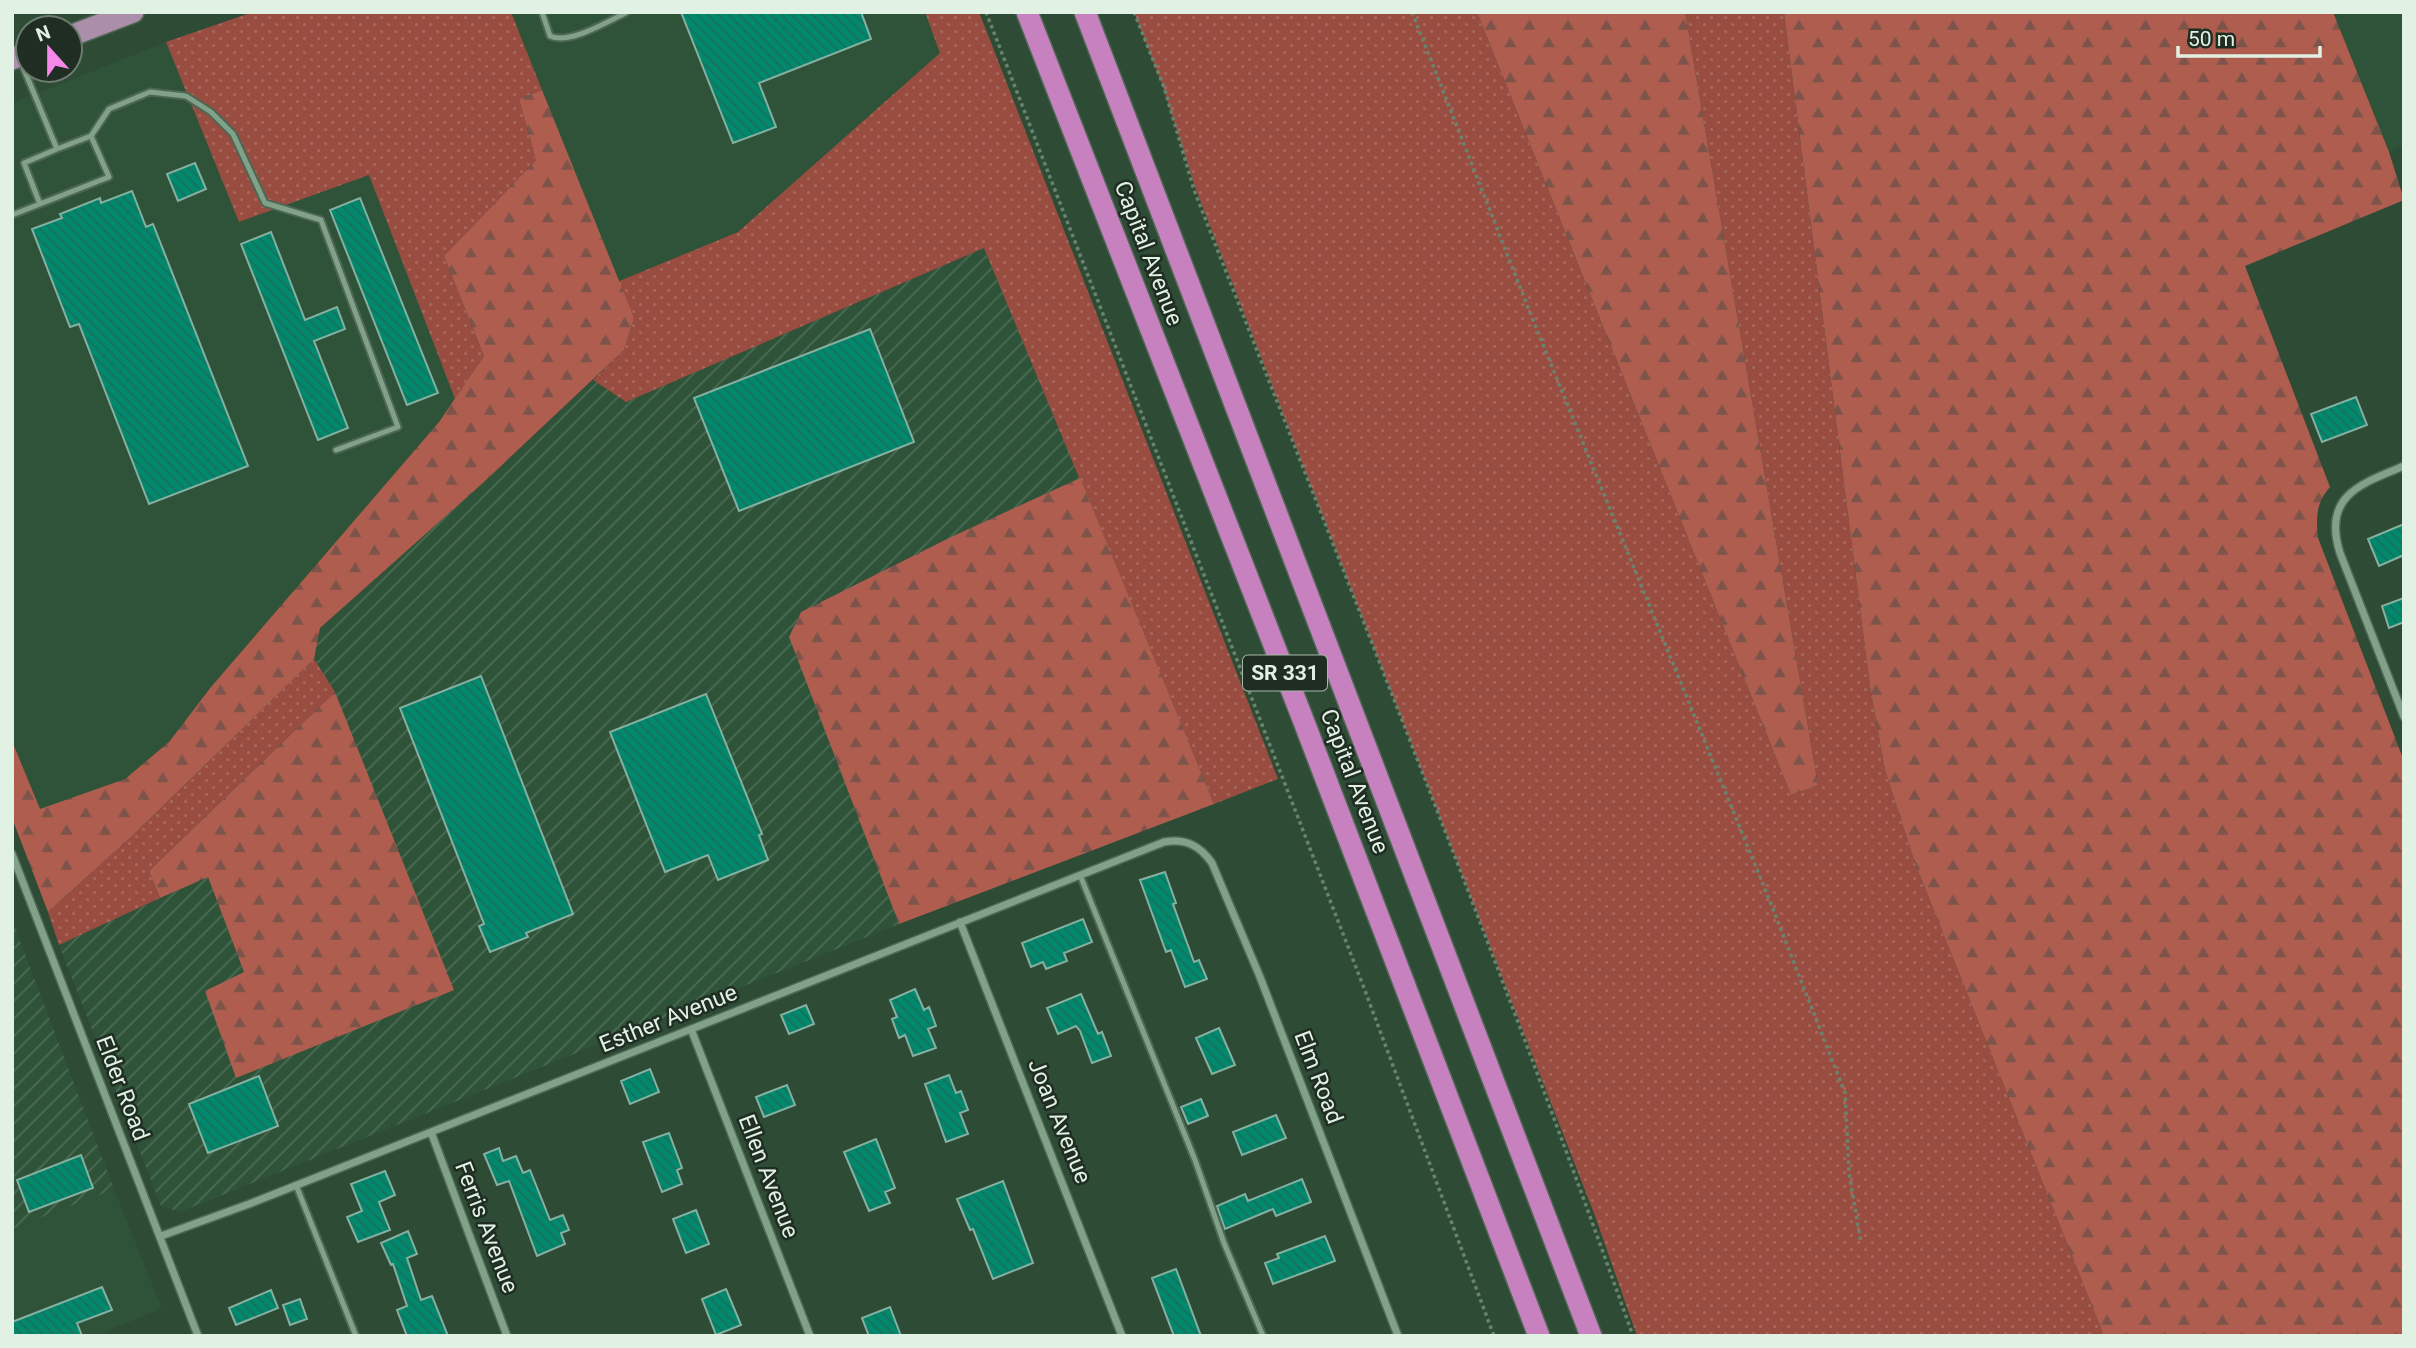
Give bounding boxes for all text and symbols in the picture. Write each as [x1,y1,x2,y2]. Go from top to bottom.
north arrow [14,14,84,84]
scale bar [2178,14,2320,58]
text: N [33,20,53,47]
text: 50 m [2188,27,2235,51]
street label: Capital Avenue [1109,177,1188,329]
road number: SR 331 [1243,656,1327,690]
street label: Capital Avenue [1315,705,1394,857]
street label: Esther Avenue [595,979,741,1058]
street label: Elm Road [1288,1027,1349,1127]
street label: Elder Road [90,1032,155,1144]
street label: Joan Avenue [1022,1055,1097,1187]
street label: Ellen Avenue [733,1111,804,1242]
street label: Ferris Avenue [449,1158,524,1297]

